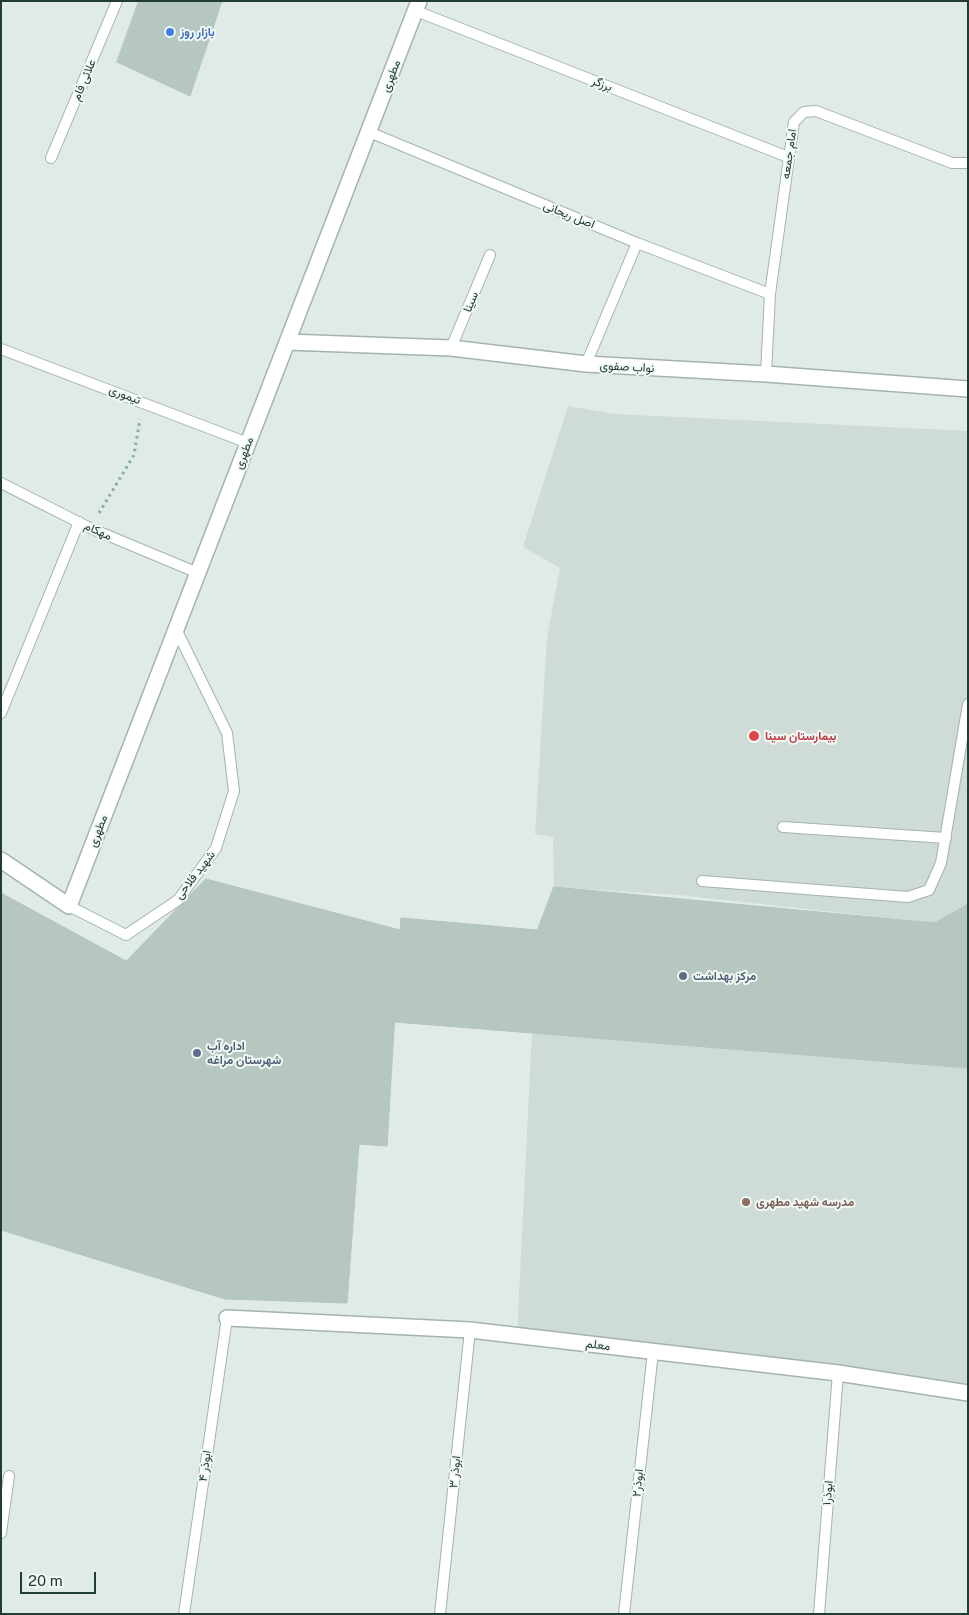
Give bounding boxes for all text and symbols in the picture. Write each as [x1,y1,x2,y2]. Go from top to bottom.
place label: بازار روز [180,25,215,39]
marker: بازار روز [164,26,176,38]
street label: علائی فام [69,57,99,103]
street label: مطهری [378,58,404,94]
street label: برزگر [590,74,614,94]
street label: امام جمعه [778,128,800,180]
street label: اصل ریحانی [541,198,597,232]
street label: سینا [460,290,482,314]
street label: نواب صفوی [599,358,655,376]
street label: تیموری [107,382,143,408]
street label: مطهری [231,435,257,471]
street label: مهکام [82,519,114,543]
marker: بیمارستان سینا [747,729,761,743]
place label: بیمارستان سینا [765,729,836,743]
street label: مطهری [85,813,111,849]
street label: شهید فلاحی [172,848,218,902]
place label: مرکز بهداشت [693,969,756,983]
marker: مرکز بهداشت [677,970,689,982]
place label: اداره آب شهرستان مراغه [207,1039,281,1067]
marker: اداره آب شهرستان مراغه [191,1047,203,1059]
place label: مدرسه شهید مطهری [756,1195,854,1209]
marker: مدرسه شهید مطهری [740,1196,752,1208]
street label: معلم [585,1336,611,1354]
street label: ابوذر ۴ [196,1450,214,1482]
street label: ابوذر ۳ [446,1455,464,1489]
street label: ابوذر۲ [629,1468,647,1498]
street label: ابوذر۱ [820,1480,836,1506]
scale bar [22,1562,99,1594]
text: 20 m [28,1572,63,1589]

